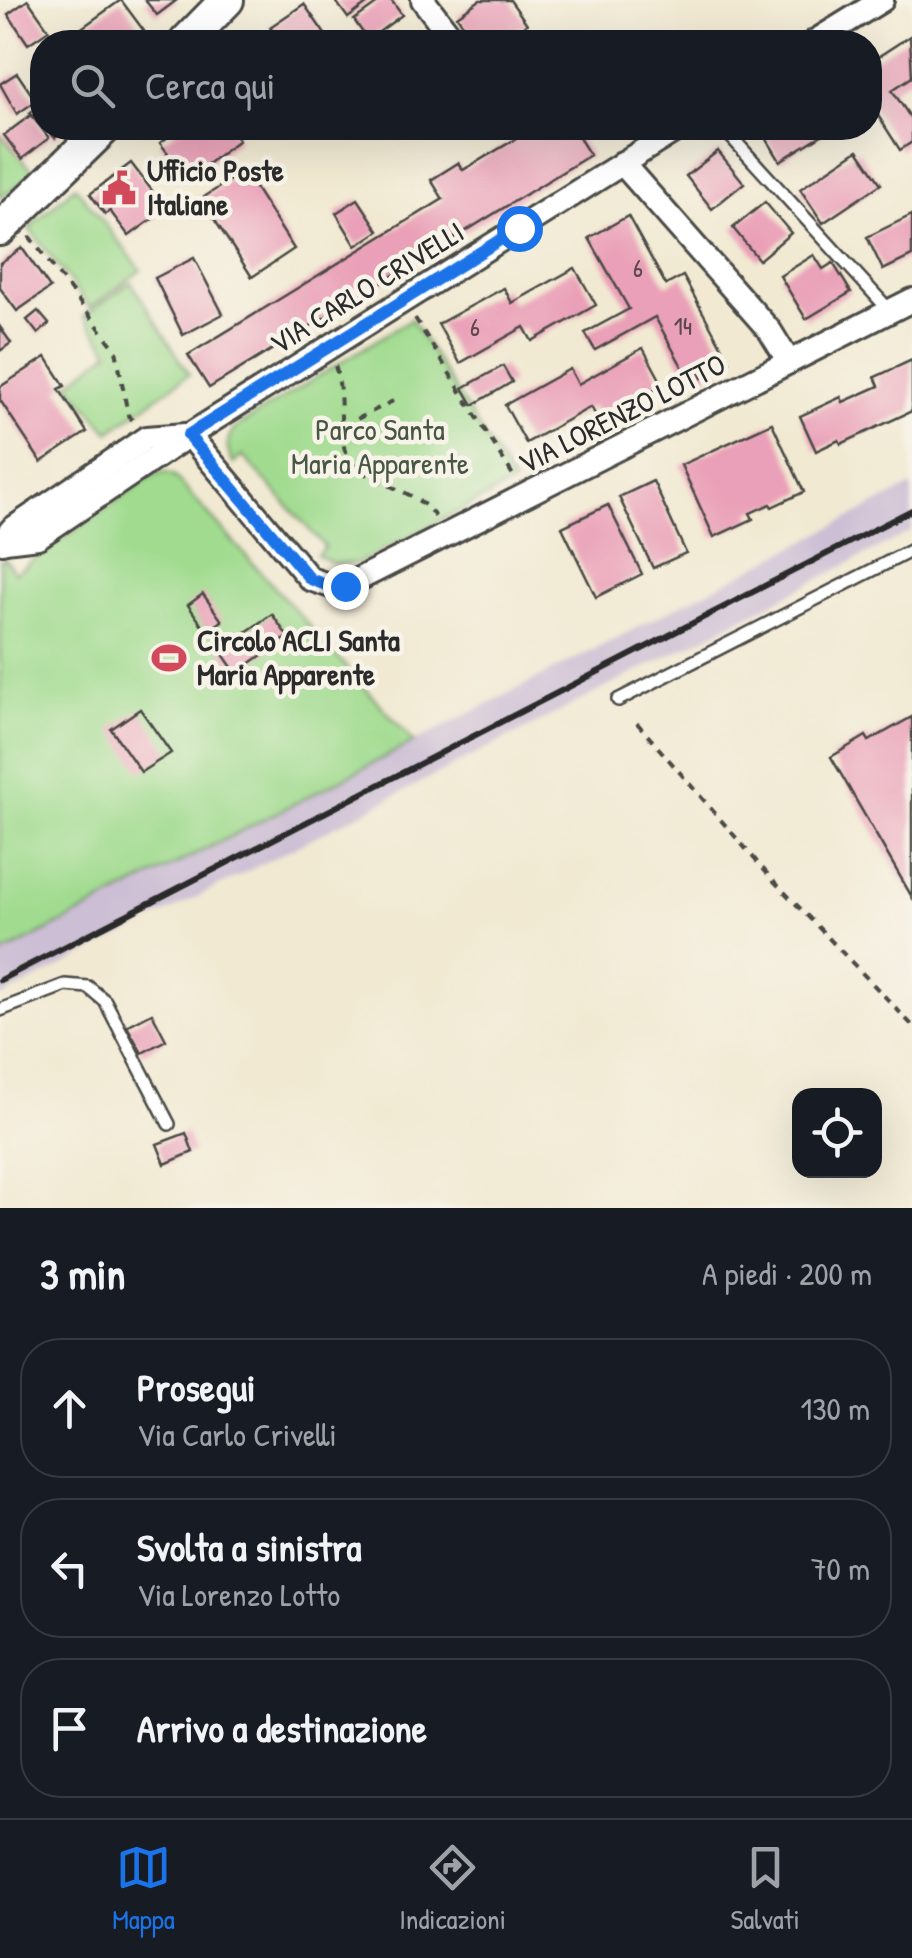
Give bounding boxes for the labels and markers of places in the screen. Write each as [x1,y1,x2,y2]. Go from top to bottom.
place label: Ufficio Poste Italiane [147,150,284,224]
public building icon: Ufficio Poste Italiane [100,169,138,207]
place label: Circolo ACLI Santa Maria Apparente [197,620,400,695]
sports icon: Circolo ACLI Santa Maria Apparente [150,639,188,677]

